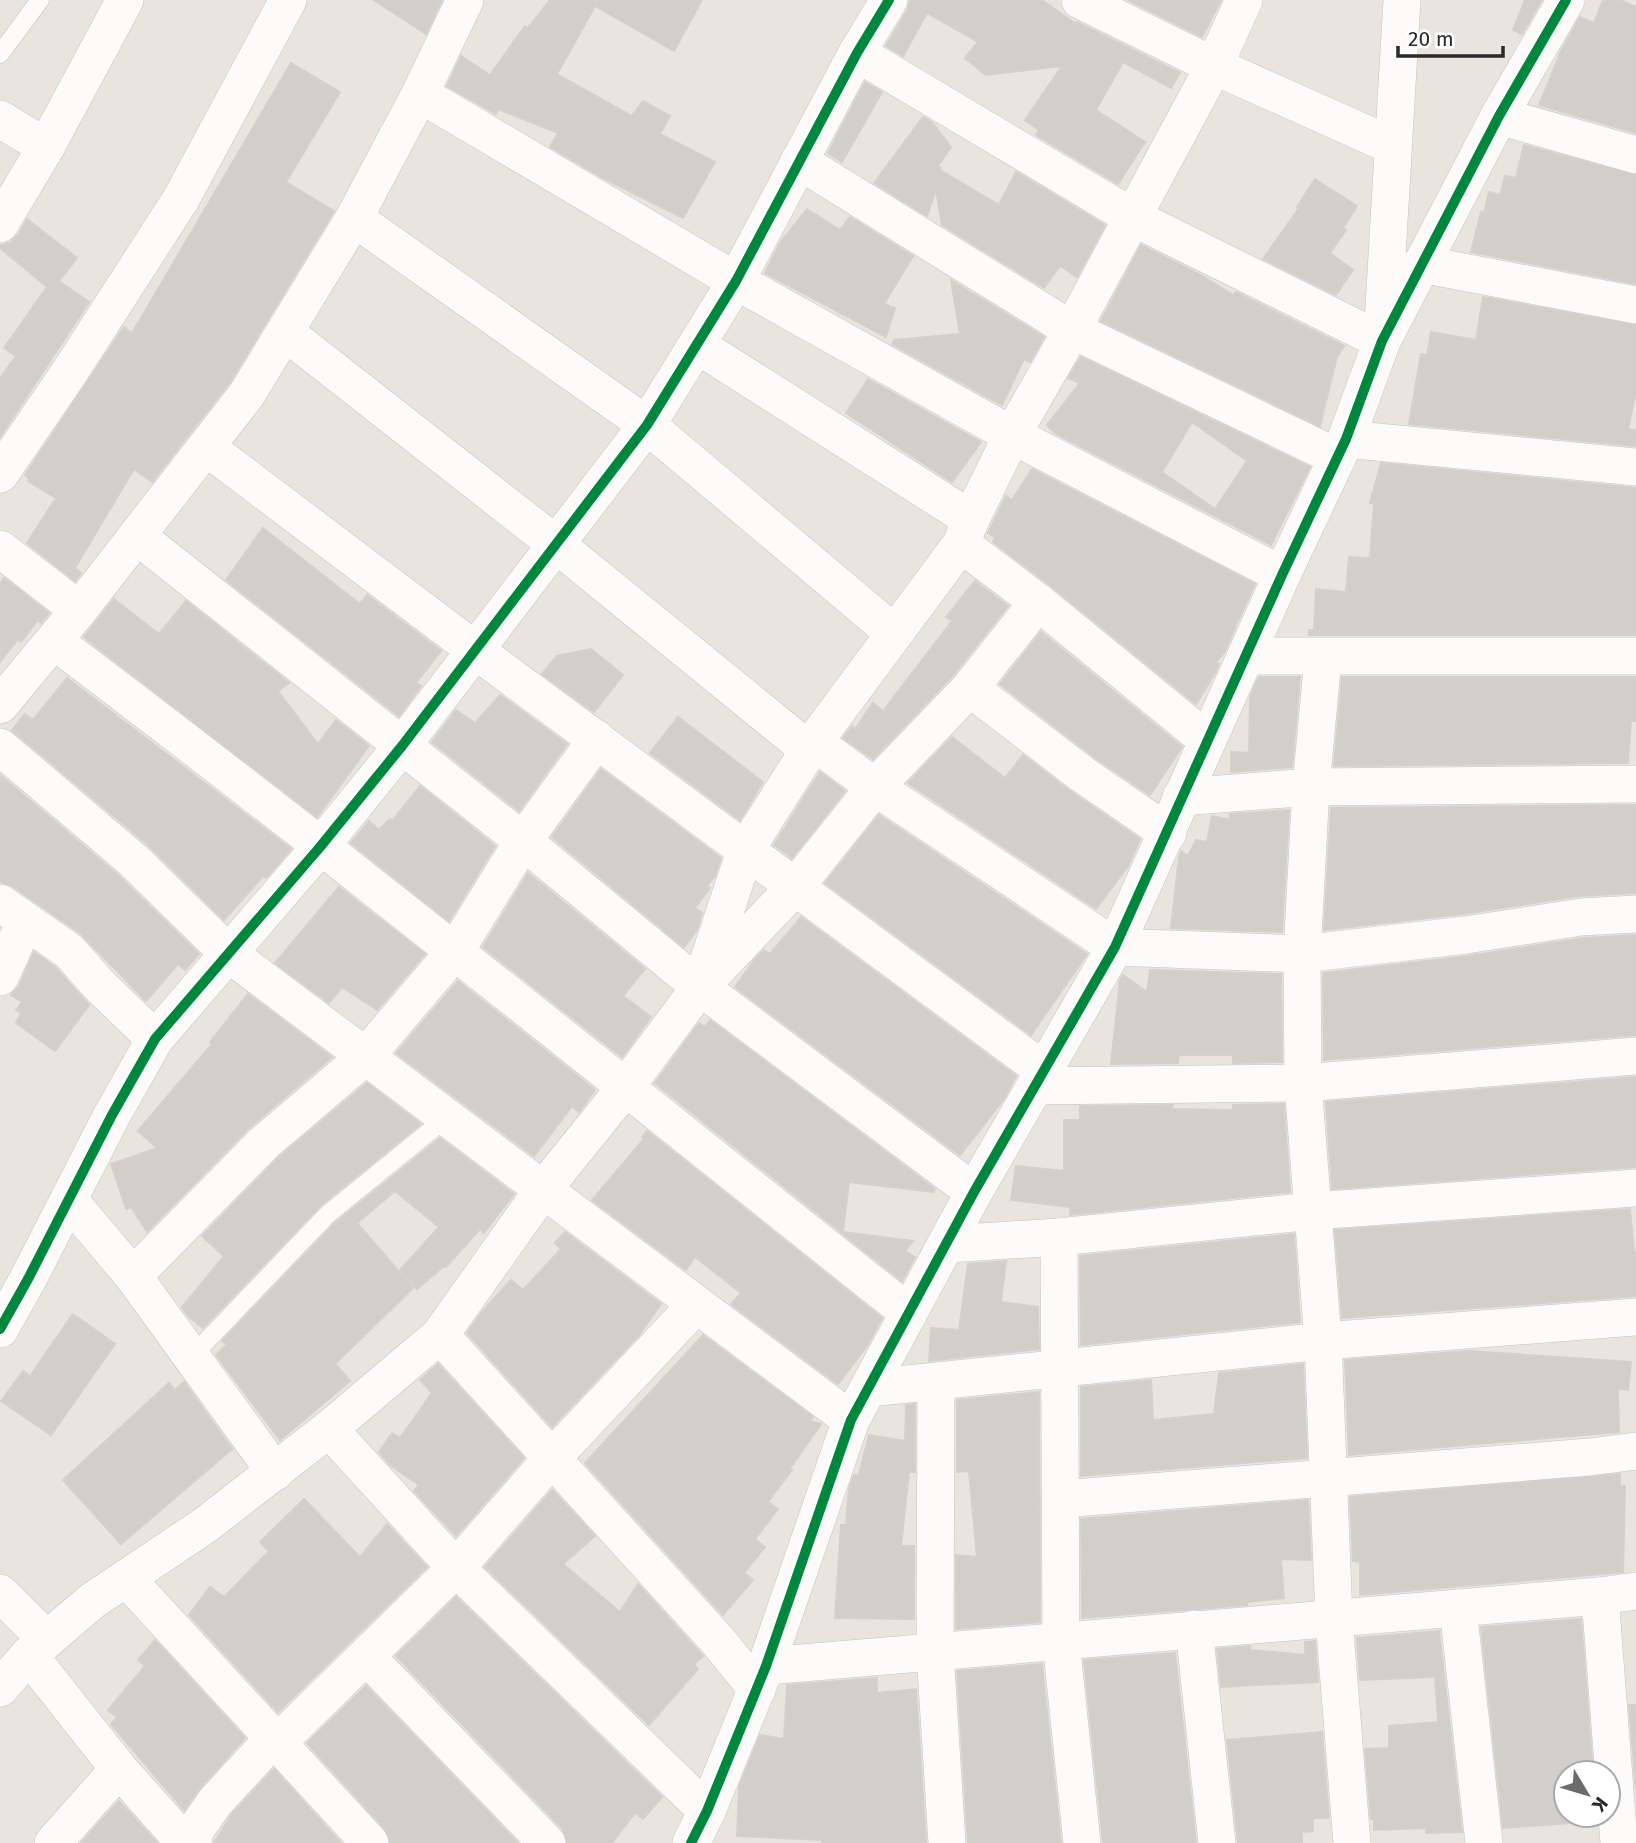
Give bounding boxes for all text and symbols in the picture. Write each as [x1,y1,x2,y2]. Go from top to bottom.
scale bar [1398,14,1503,58]
text: 20 m [1408,26,1454,52]
north arrow [1552,1759,1622,1829]
text: K [1587,1792,1613,1817]

